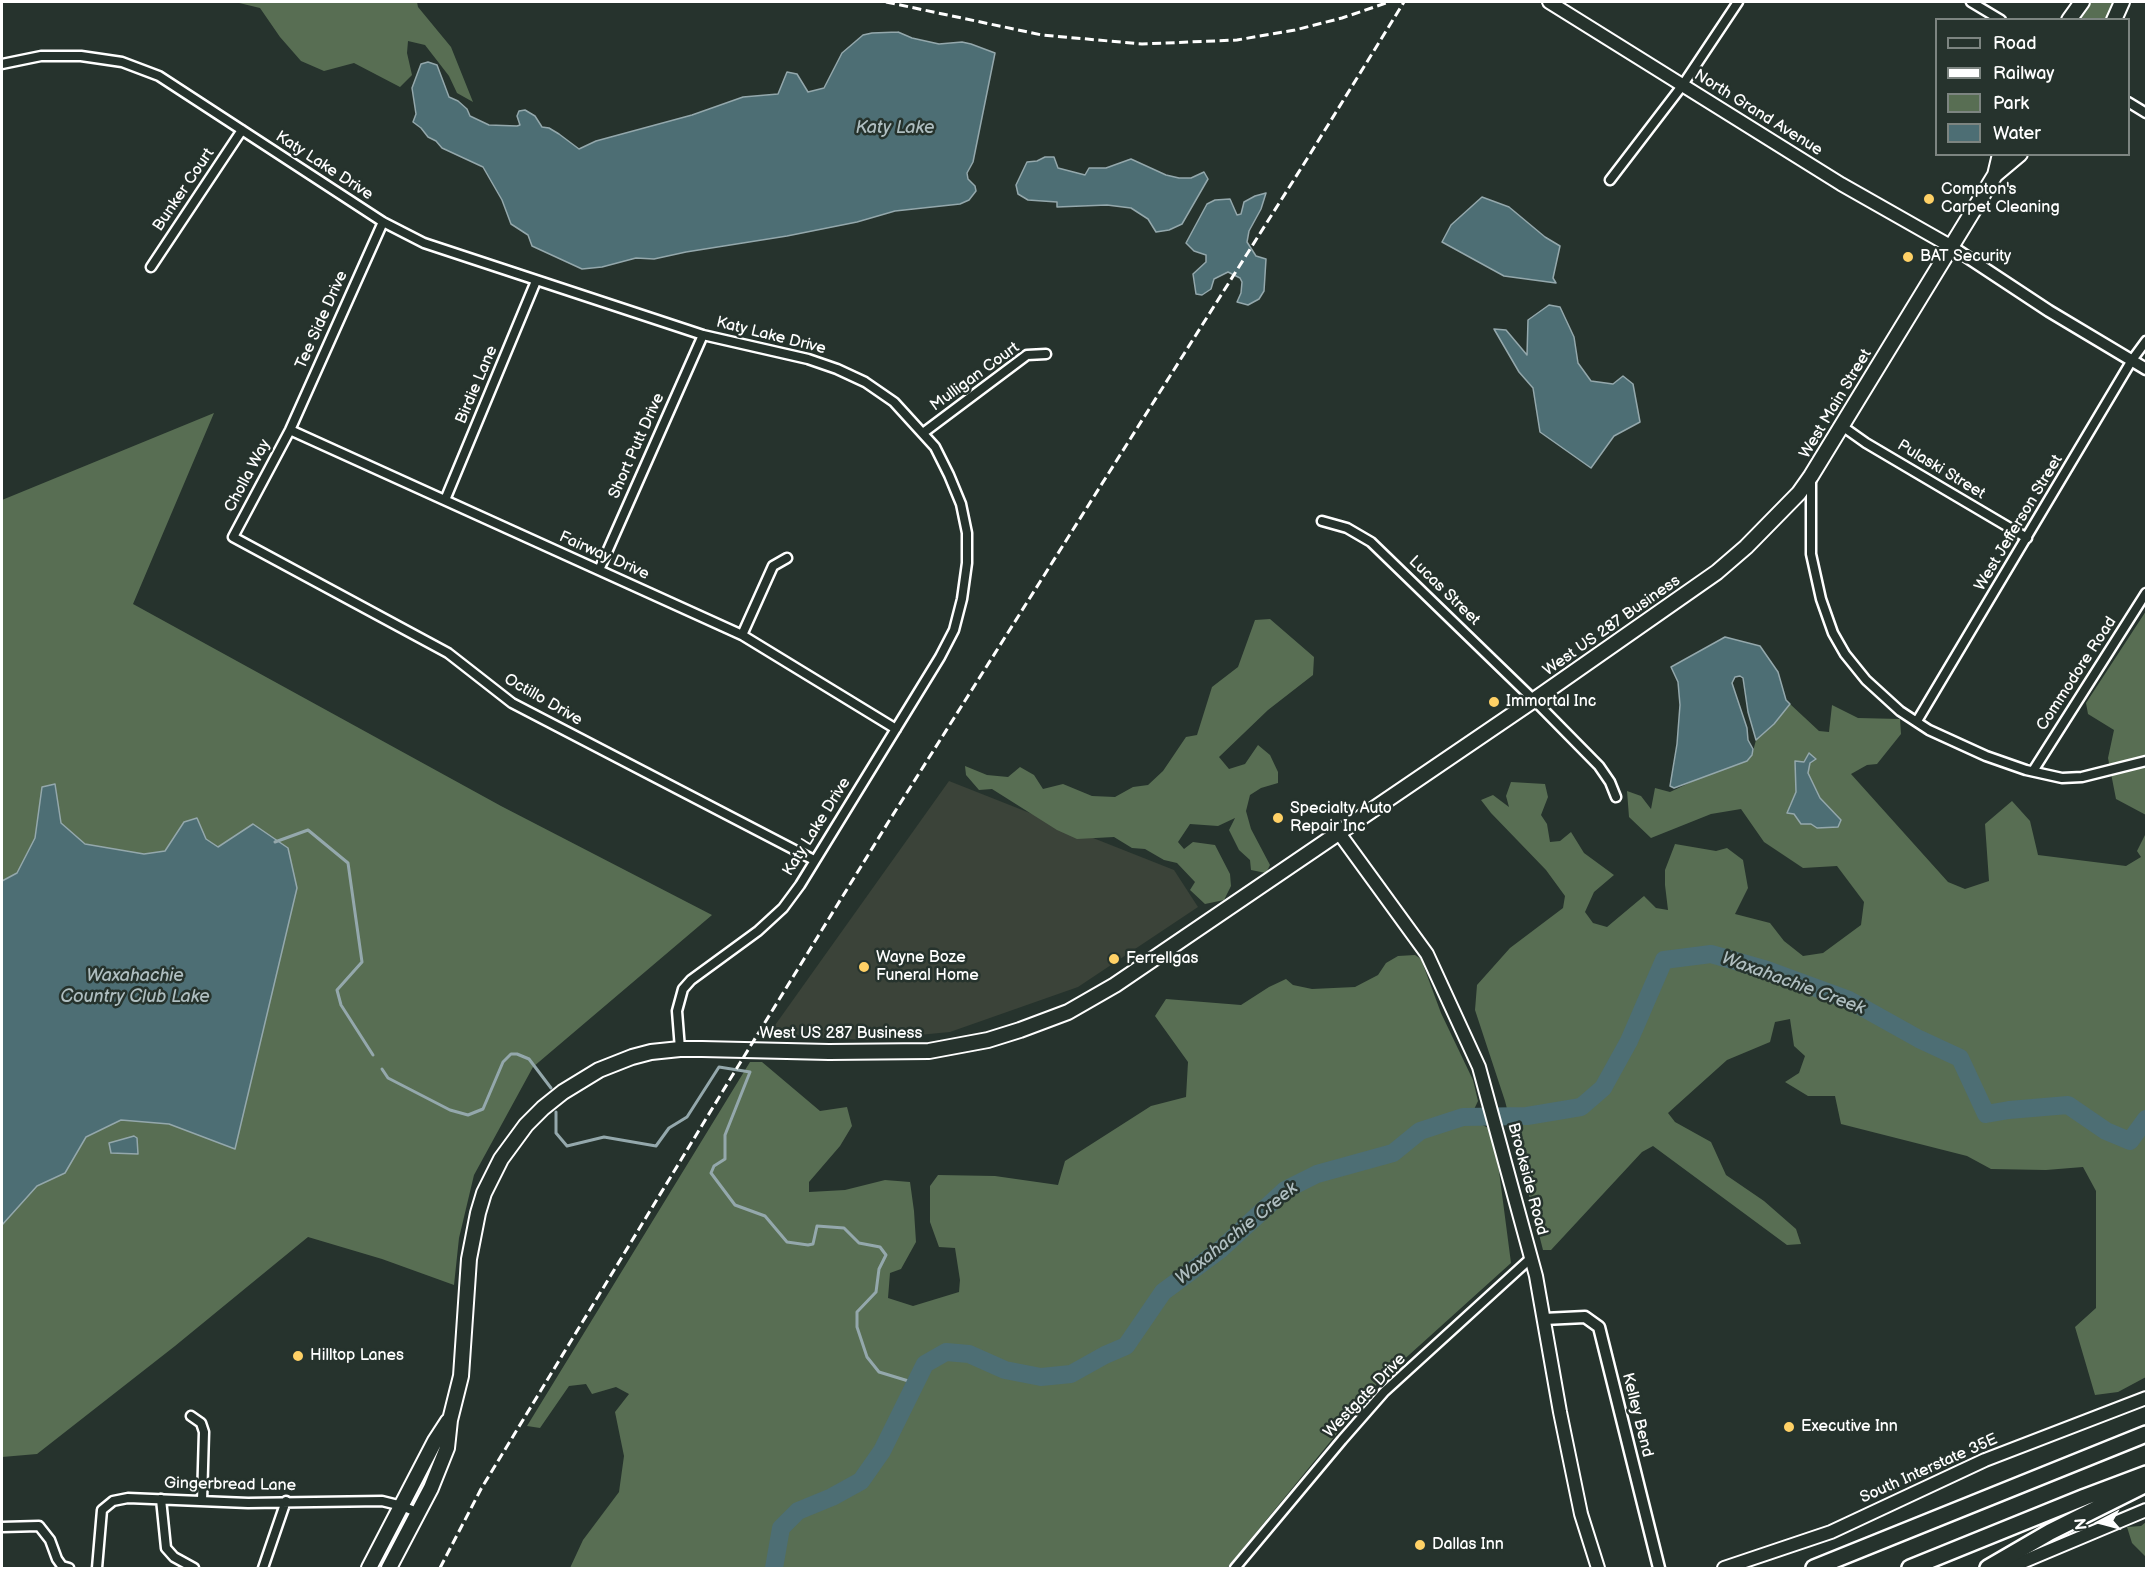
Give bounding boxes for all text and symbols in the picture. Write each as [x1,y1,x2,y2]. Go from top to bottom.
legend [1935,18,2130,156]
text: Road [1993,33,2037,54]
text: Railway [1993,63,2055,84]
street label: North Grand Avenue [1690,66,1826,160]
text: Park [1993,93,2029,114]
water label: Katy Lake [855,117,935,139]
text: Water [1993,123,2041,144]
street label: Katy Lake Drive [272,127,376,205]
street label: Bunker Court [149,145,219,235]
place label: Compton's Carpet Cleaning [1941,180,2060,218]
marker: Compton's Carpet Cleaning [1922,192,1936,206]
place label: BAT Security [1920,247,2011,267]
marker: BAT Security [1901,250,1915,264]
street label: Tee Side Drive [292,268,352,372]
street label: Katy Lake Drive [714,313,828,359]
street label: Mulligan Court [927,338,1023,416]
street label: Birdie Lane [452,343,502,427]
street label: West Main Street [1796,346,1876,462]
street label: Short Putt Drive [605,390,669,502]
street label: Cholla Way [221,436,275,516]
street label: Pulaski Street [1894,436,1988,504]
street label: West Jefferson Street [1971,451,2067,595]
street label: Fairway Drive [556,528,652,584]
street label: Lucas Street [1404,552,1484,630]
street label: West US 287 Business [1540,571,1684,681]
street label: Commodore Road [2033,613,2121,735]
street label: Octillo Drive [500,670,586,730]
place label: Immortal Inc [1506,692,1596,712]
marker: Immortal Inc [1487,695,1501,709]
street label: Katy Lake Drive [779,774,855,880]
place label: Specialty Auto Repair Inc [1290,799,1392,837]
marker: Specialty Auto Repair Inc [1271,811,1285,825]
place label: Wayne Boze Funeral Home [876,948,979,986]
water label: Waxahachie Creek [1718,948,1868,1020]
place label: Ferrellgas [1126,949,1199,969]
marker: Ferrellgas [1107,952,1121,966]
marker: Wayne Boze Funeral Home [857,960,871,974]
water label: Waxahachie Country Club Lake [60,965,210,1008]
street label: West US 287 Business [760,1024,922,1044]
street label: Brookside Road [1503,1121,1551,1237]
water label: Waxahachie Creek [1171,1178,1303,1290]
place label: Hilltop Lanes [310,1346,404,1366]
marker: Hilltop Lanes [291,1349,305,1363]
street label: Westgate Drive [1320,1350,1410,1442]
street label: Kelley Bend [1617,1371,1657,1459]
place label: Executive Inn [1801,1417,1898,1437]
marker: Executive Inn [1782,1420,1796,1434]
street label: South Interstate 35E [1857,1430,2001,1508]
street label: Gingerbread Lane [164,1474,296,1496]
north arrow [2070,1492,2130,1552]
text: N [2072,1517,2092,1531]
place label: Dallas Inn [1432,1535,1504,1555]
marker: Dallas Inn [1413,1538,1427,1552]

